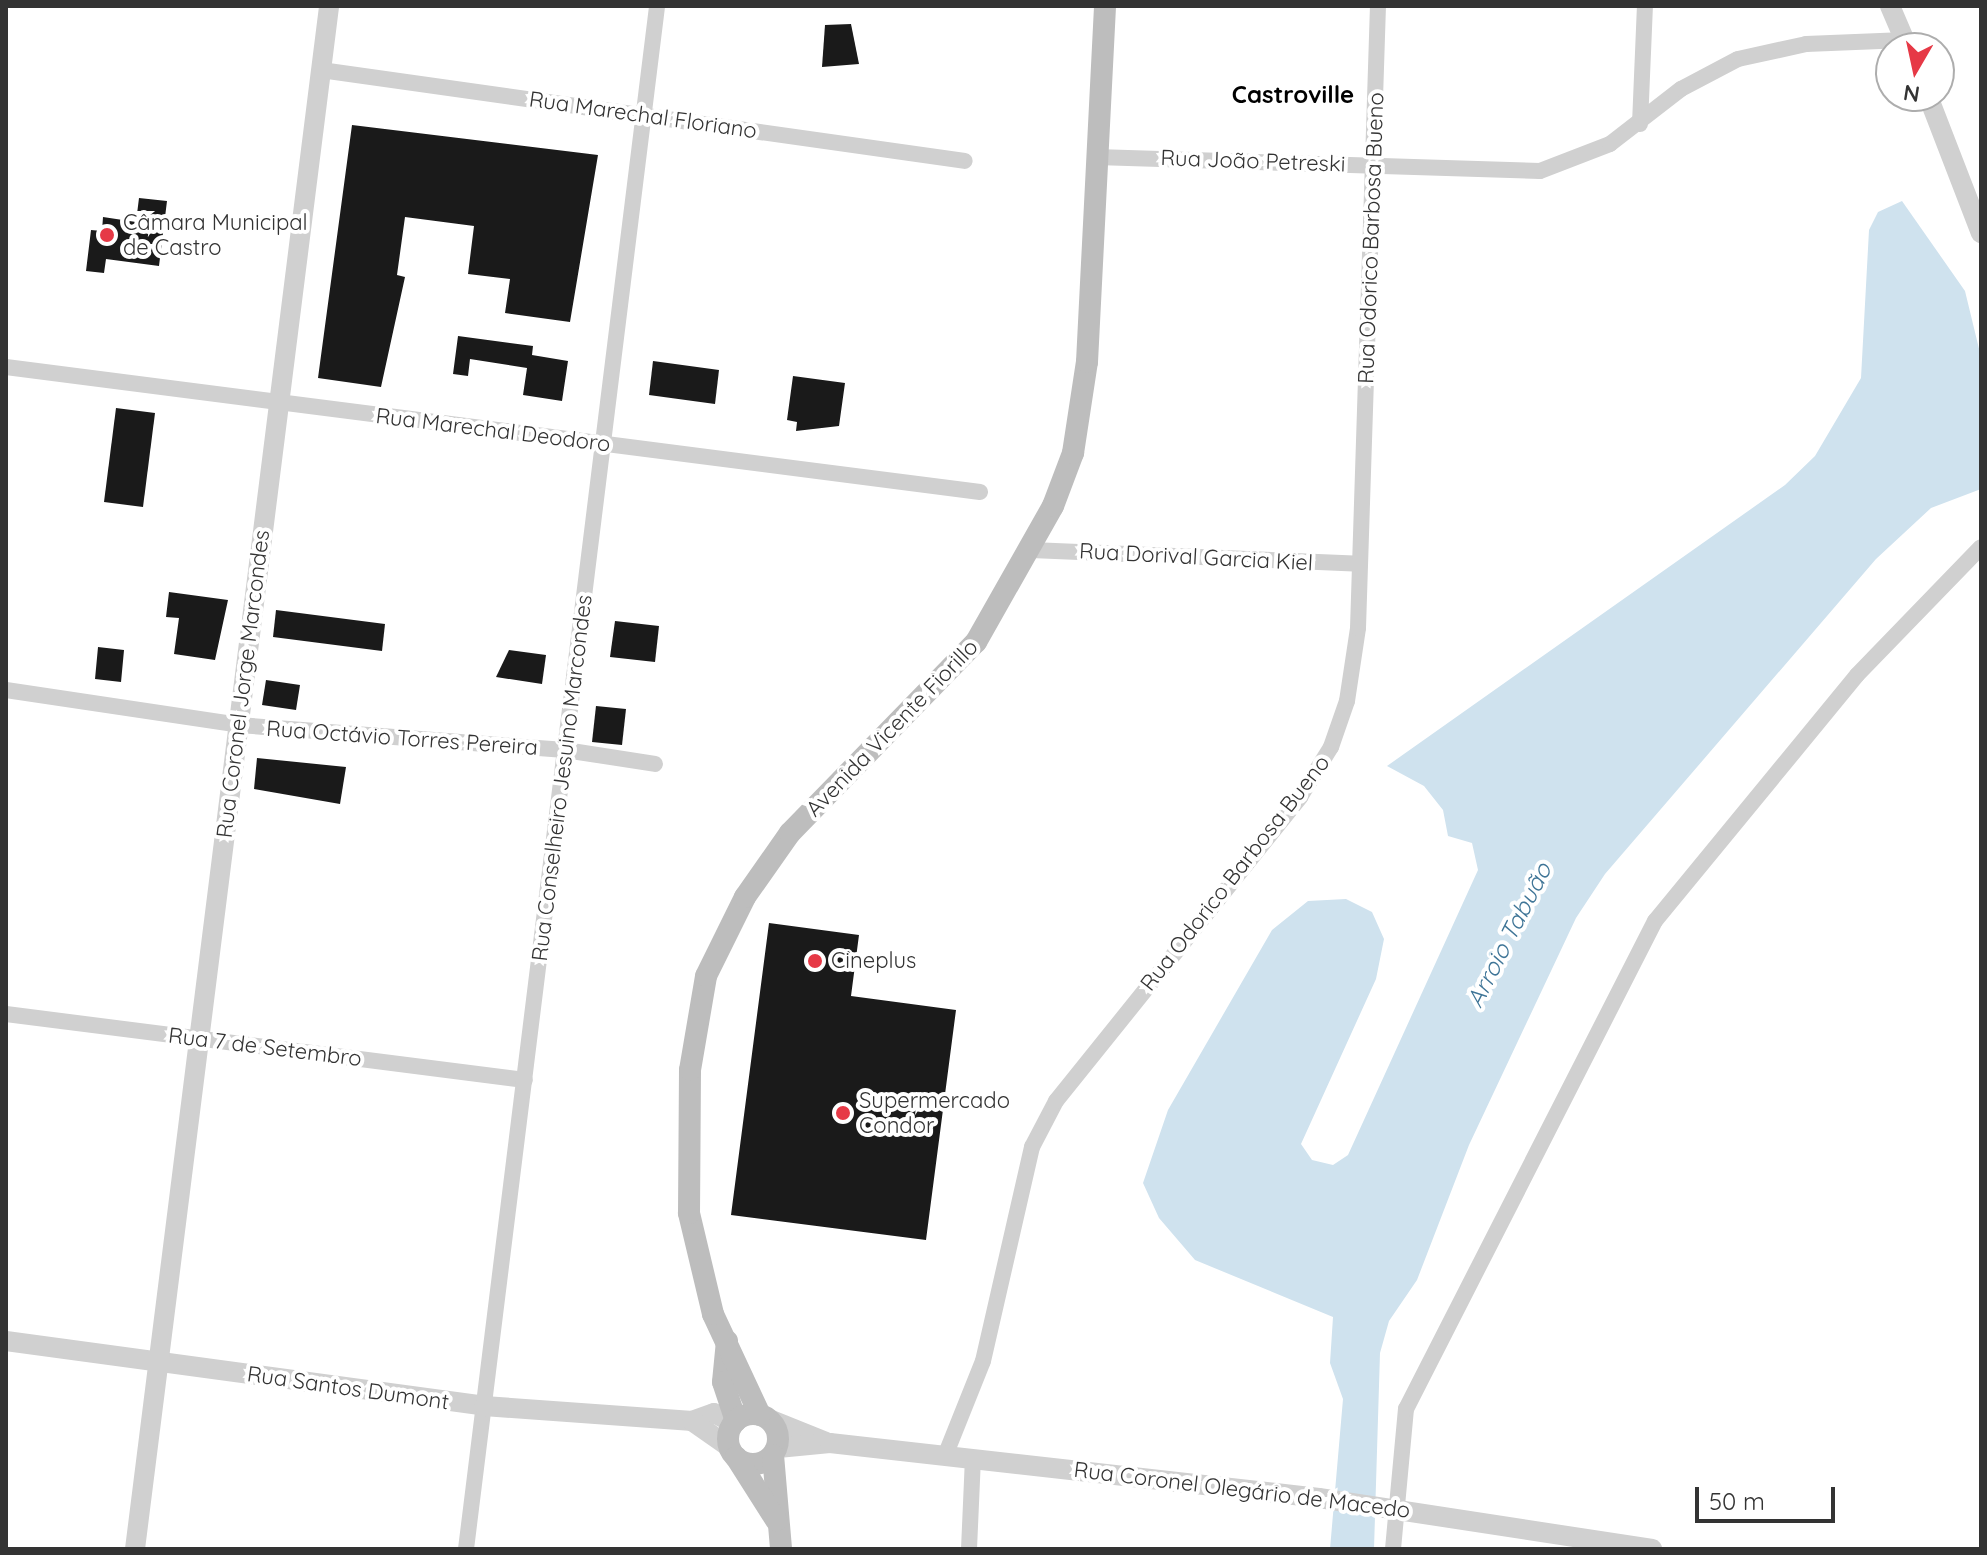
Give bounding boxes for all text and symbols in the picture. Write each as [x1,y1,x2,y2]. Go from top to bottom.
north arrow [1875,32,1955,112]
text: N [1901,79,1922,109]
district label: Castroville [1232,81,1354,109]
street label: Rua Marechal Floriano [527,86,759,144]
street label: Rua Odorico Barbosa Bueno [1353,92,1389,384]
street label: Rua João Petreski [1160,145,1346,177]
place label: Câmara Municipal de Castro [123,209,308,260]
marker: Câmara Municipal de Castro [98,226,116,244]
street label: Rua Marechal Deodoro [374,403,612,457]
street label: Rua Coronel Jorge Marcondes [211,528,275,840]
street label: Rua Dorival Garcia Kiel [1078,538,1314,576]
street label: Rua Conselheiro Jesuino Marcondes [526,593,598,963]
street label: Avenida Vicente Fiorillo [800,634,984,822]
street label: Rua Octávio Torres Pereira [265,715,539,761]
street label: Rua Odorico Barbosa Bueno [1135,750,1335,996]
water label: Arroio Tabuão [1460,858,1558,1012]
place label: Cineplus [831,948,916,974]
marker: Cineplus [806,952,824,970]
street label: Rua 7 de Setembro [167,1022,363,1072]
place label: Supermercado Condor [859,1087,1010,1138]
marker: Supermercado Condor [834,1104,852,1122]
street label: Rua Santos Dumont [245,1361,451,1415]
street label: Rua Coronel Olegário de Macedo [1072,1456,1412,1524]
scale bar [1699,1471,1839,1521]
text: 50 m [1709,1486,1765,1516]

